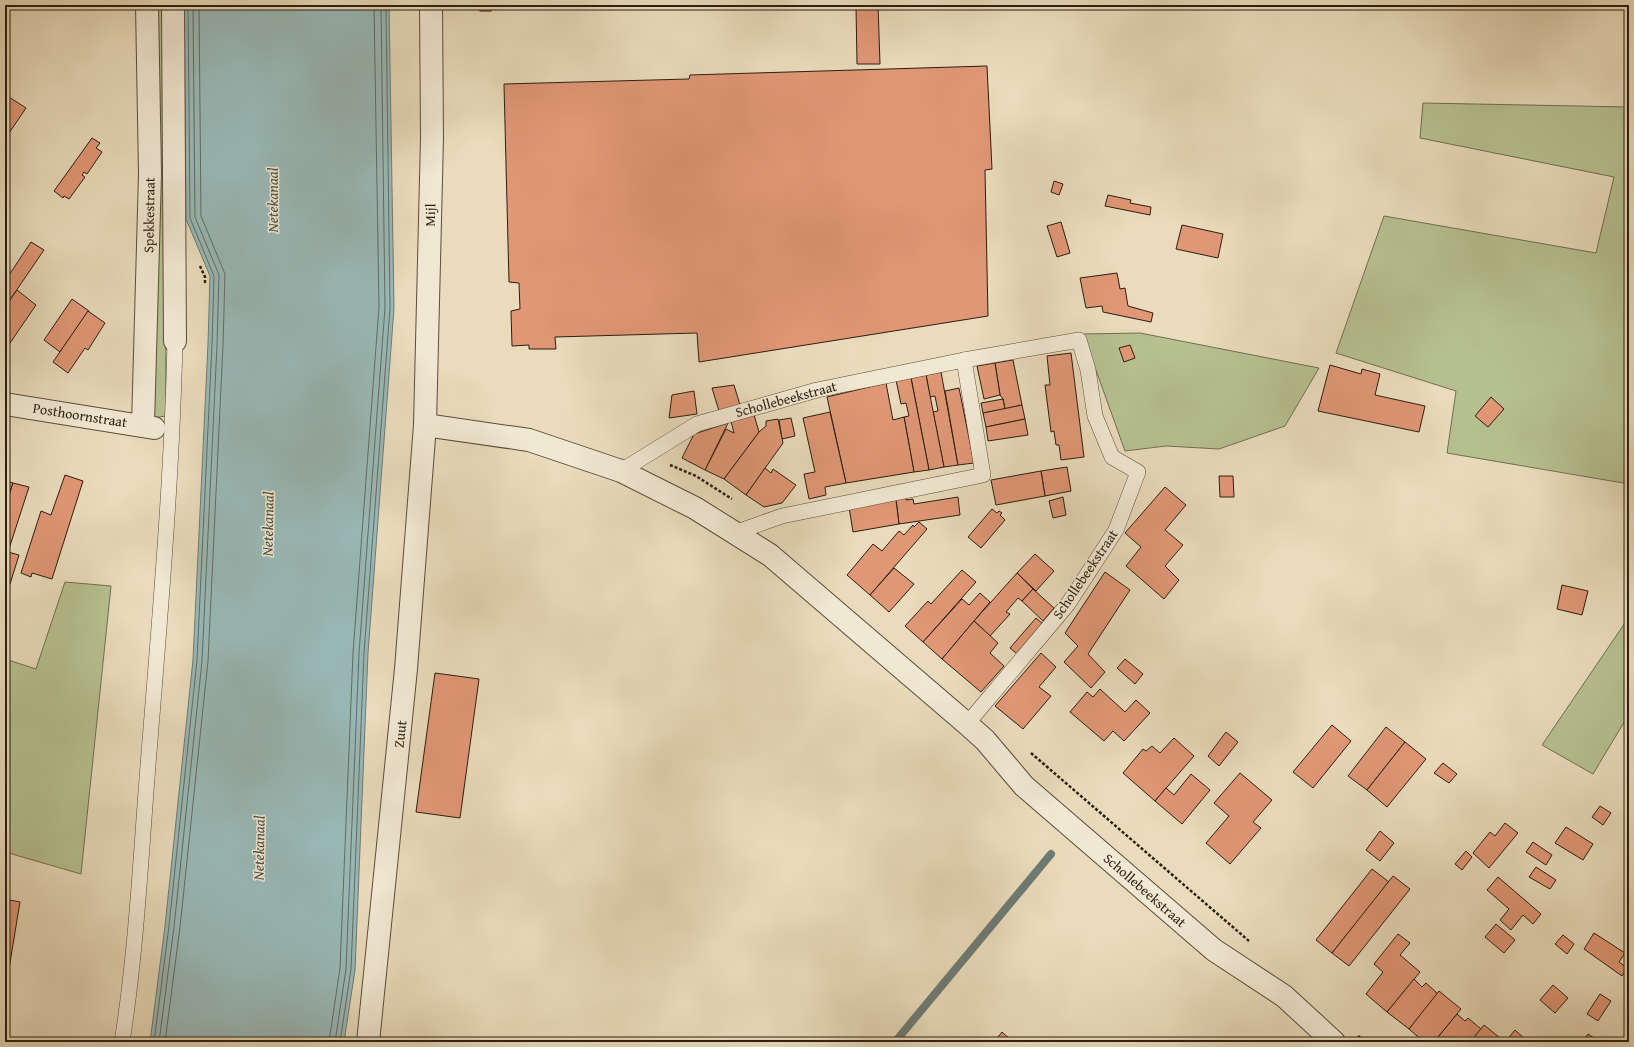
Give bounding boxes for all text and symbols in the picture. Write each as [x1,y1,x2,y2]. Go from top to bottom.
water label: Netekanaal [262,167,283,232]
street label: Spekkestraat [138,177,160,253]
street label: Mijl [420,203,440,227]
street label: Schollebeekstraat [733,376,839,422]
street label: Posthoornstraat [31,398,129,432]
water label: Netekanaal [256,491,279,557]
street label: Schollebeekstraat [1048,525,1122,623]
street label: Zuut [389,719,411,749]
water label: Netekanaal [247,815,270,881]
street label: Schollebeekstraat [1099,848,1191,932]

